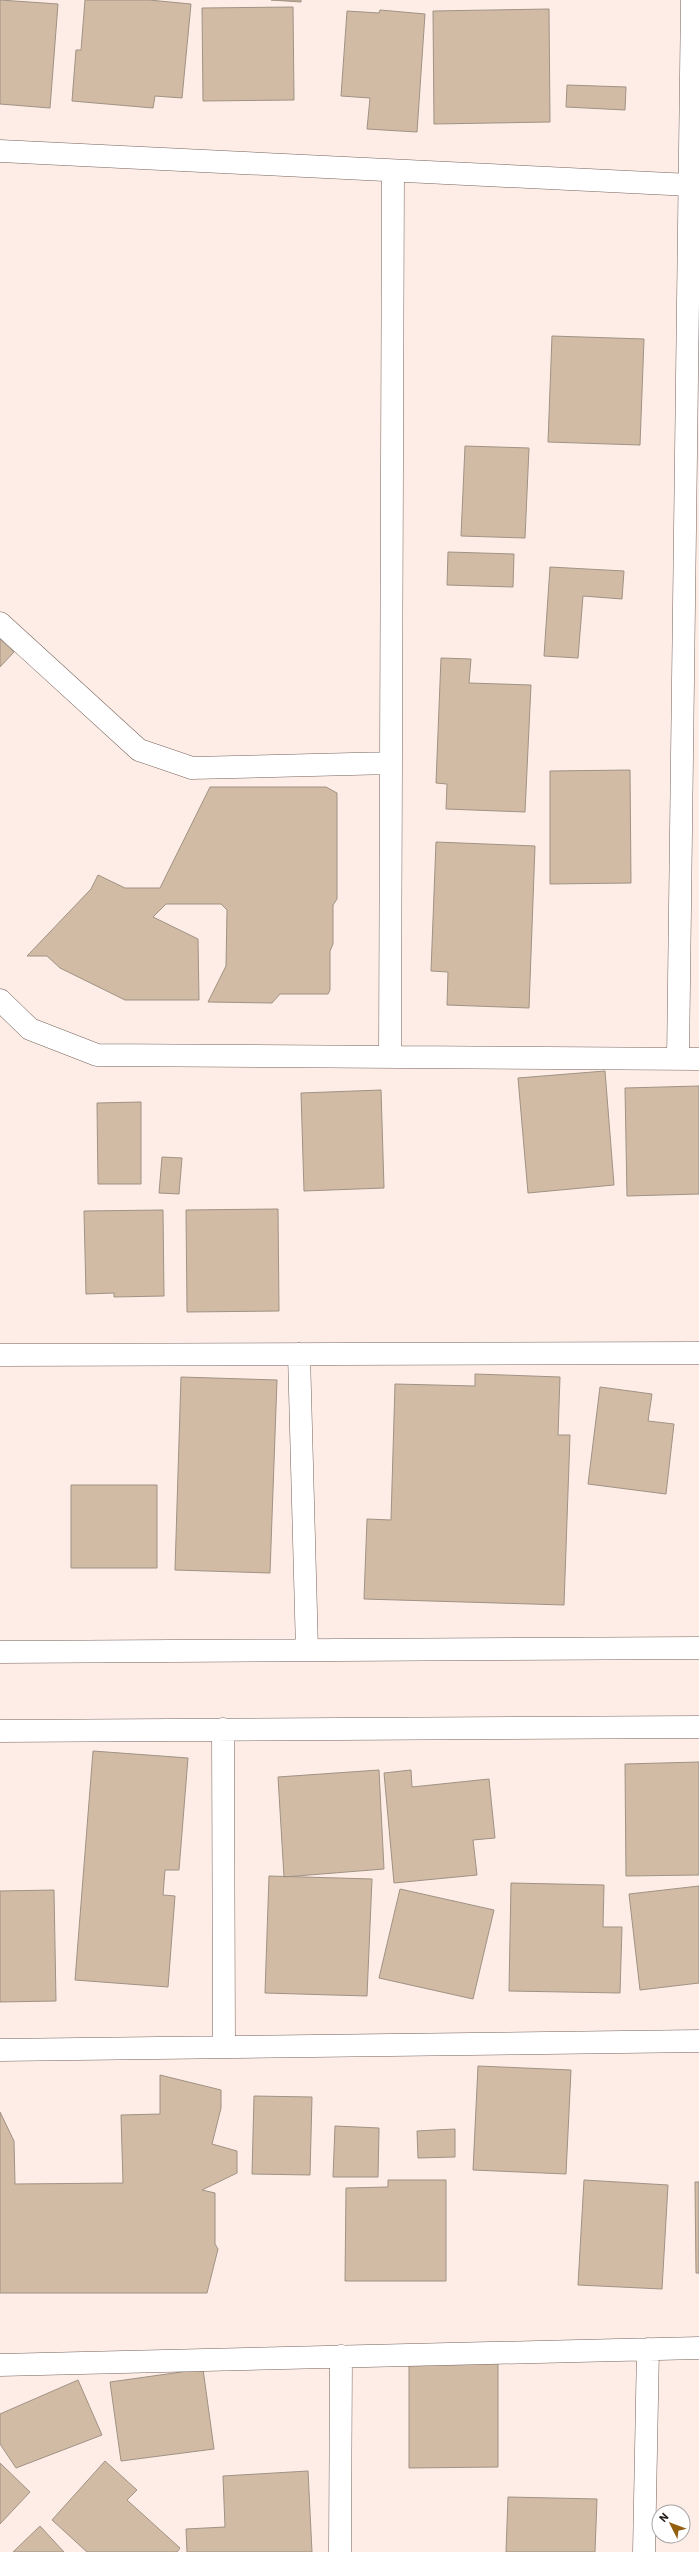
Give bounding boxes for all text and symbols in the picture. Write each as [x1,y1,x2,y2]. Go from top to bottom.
north arrow [651,2504,691,2544]
text: N [656,2510,671,2525]

